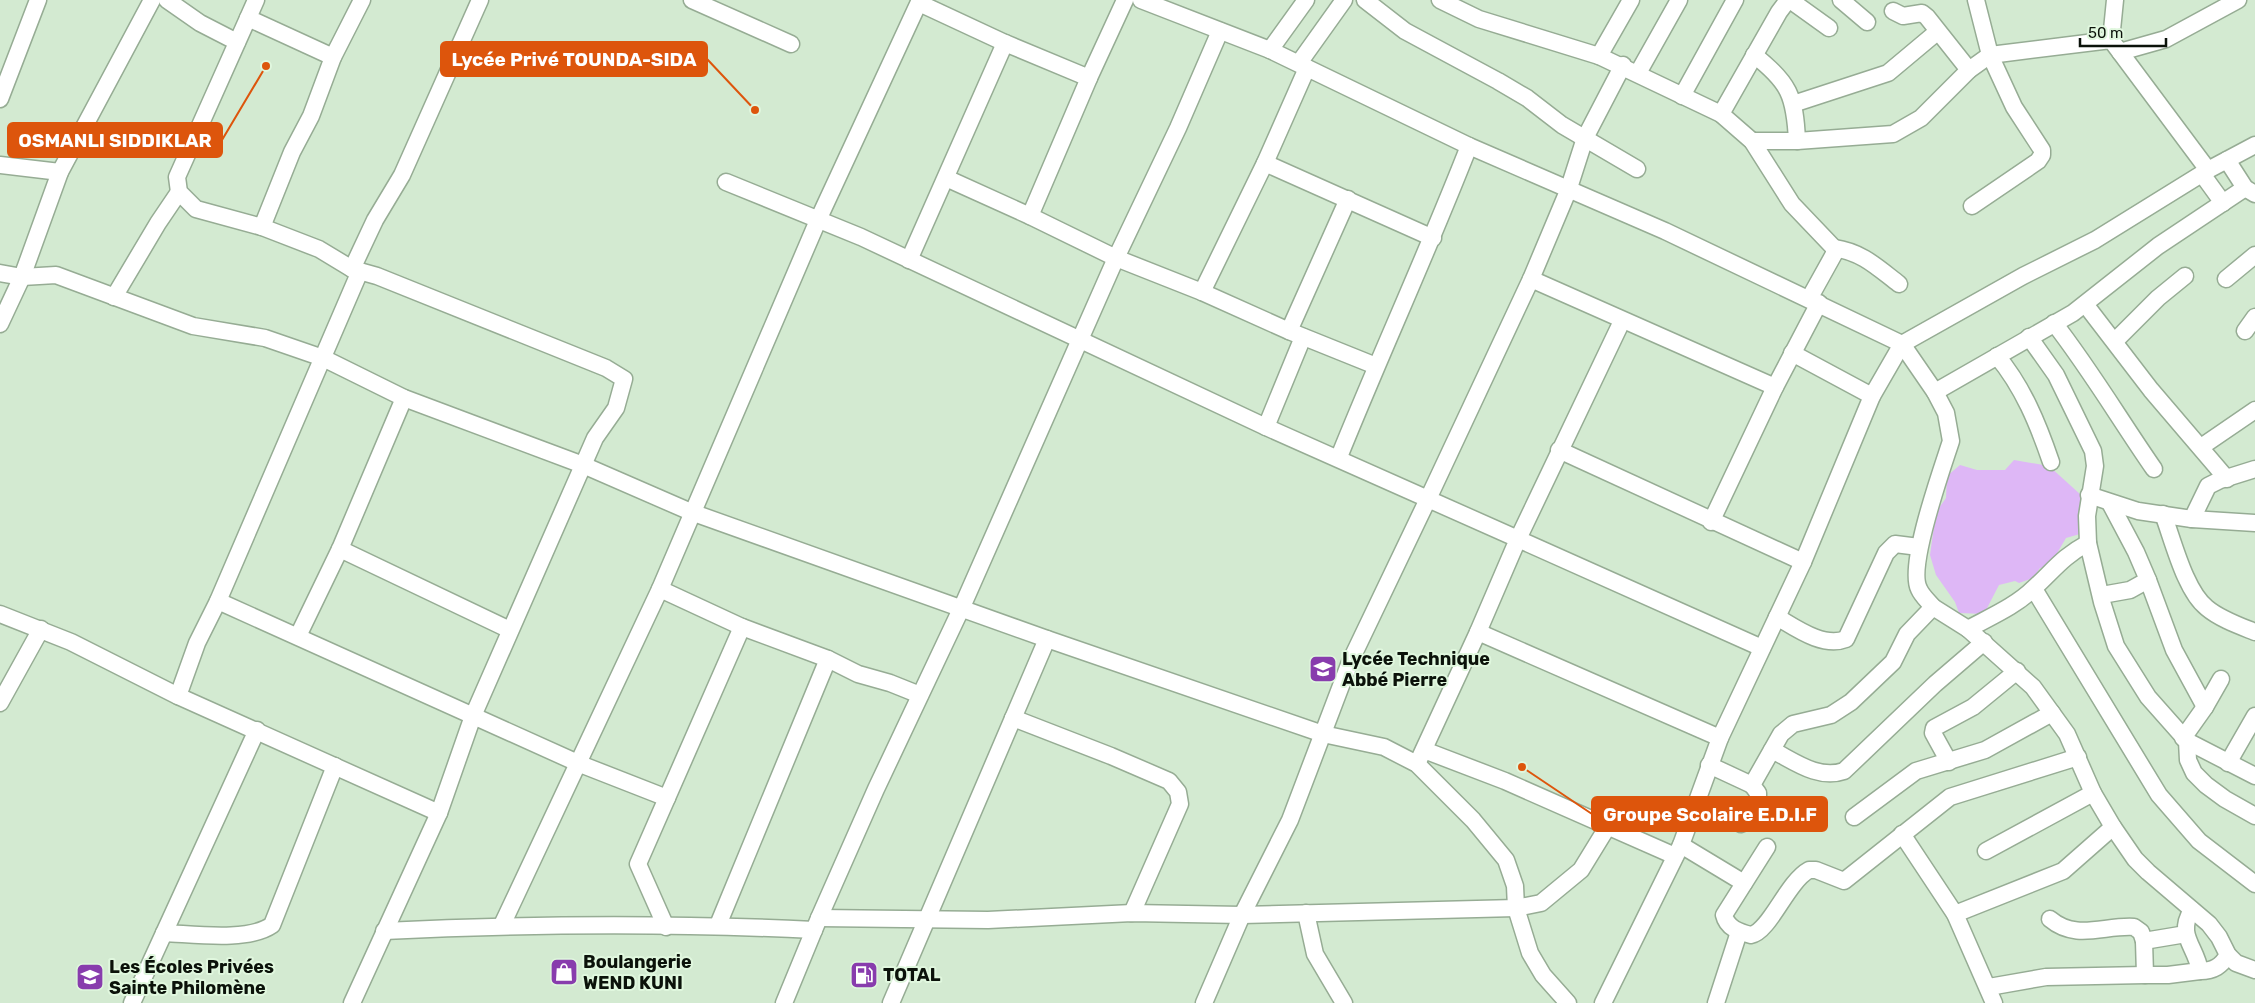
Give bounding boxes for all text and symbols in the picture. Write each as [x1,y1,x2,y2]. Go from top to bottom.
scale bar [2080,15,2166,47]
text: 50 m [2088,24,2123,42]
callout: Lycée Privé TOUNDA-SIDA [441,42,707,76]
text: Lycée Privé TOUNDA-SIDA [451,48,697,71]
callout: OSMANLI SIDDIKLAR [8,123,222,157]
text: OSMANLI SIDDIKLAR [18,129,212,152]
place label: Lycée Technique Abbé Pierre [1342,648,1490,691]
school or university icon: Lycée Technique Abbé Pierre [1308,654,1338,684]
callout: Groupe Scolaire E.D.I.F [1592,797,1827,831]
text: Groupe Scolaire E.D.I.F [1603,803,1817,826]
place label: Boulangerie WEND KUNI [583,951,692,994]
place label: Les Écoles Privées Sainte Philomène [109,956,274,999]
shop icon: Boulangerie WEND KUNI [549,957,579,987]
fuel station icon: TOTAL [849,960,879,990]
school or university icon: Les Écoles Privées Sainte Philomène [75,962,105,992]
place label: TOTAL [883,964,941,986]

